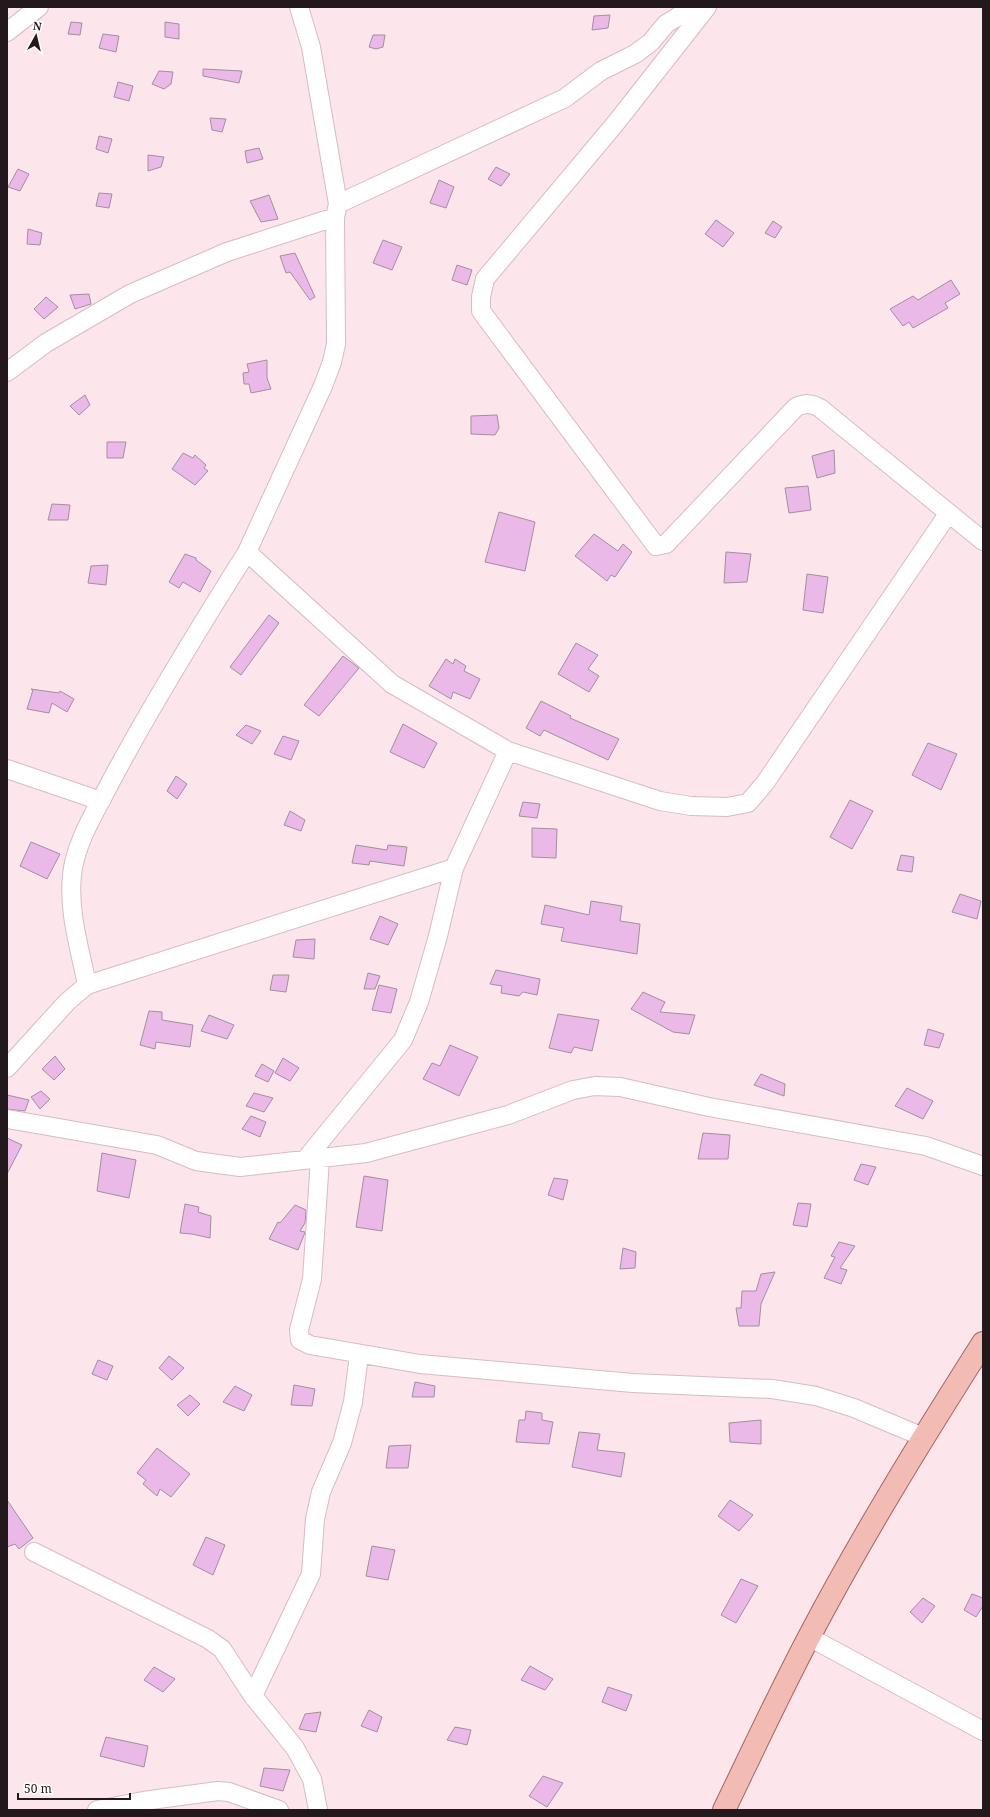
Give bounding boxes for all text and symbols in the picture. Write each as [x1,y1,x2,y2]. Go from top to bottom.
north arrow [16,16,56,56]
text: N [32,18,43,34]
scale bar [18,1775,130,1801]
text: 50 m [24,1780,52,1797]

